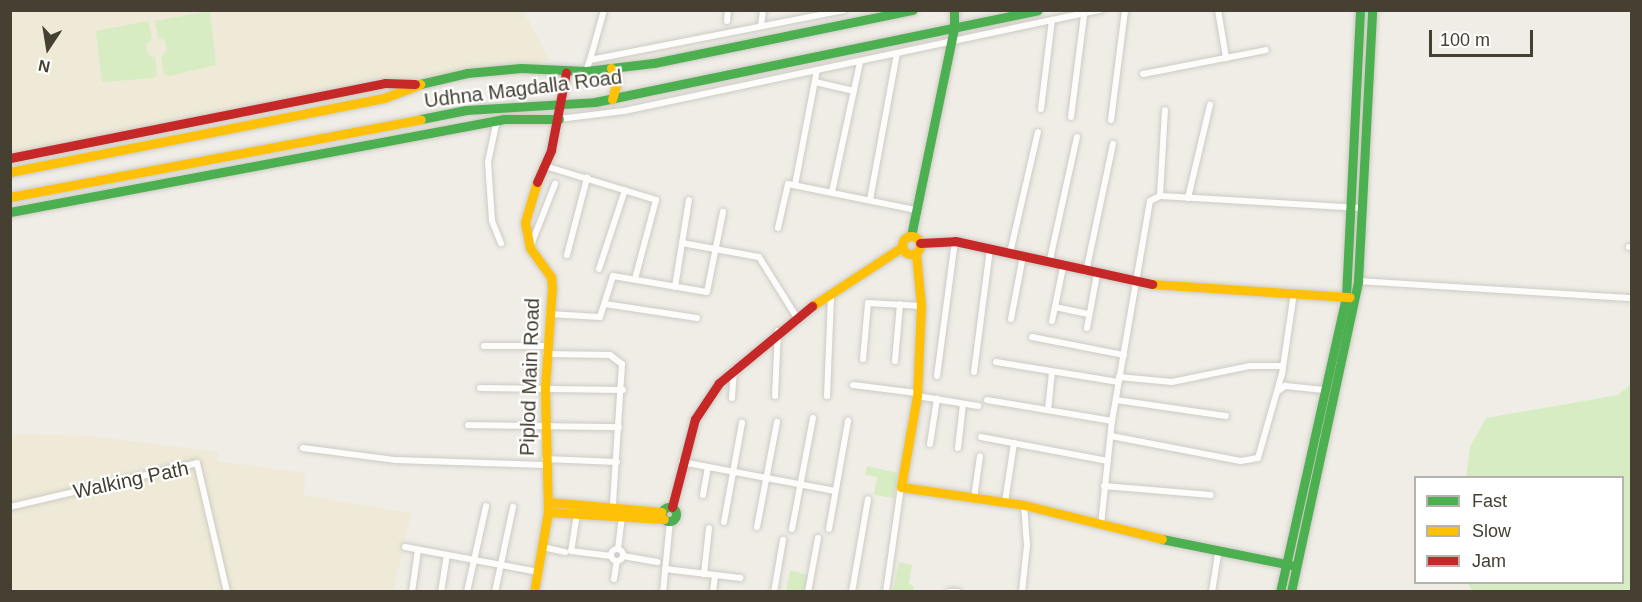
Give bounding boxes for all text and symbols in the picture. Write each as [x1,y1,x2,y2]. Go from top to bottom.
north arrow [18,18,78,78]
scale bar [1432,18,1536,56]
text: 100 m [1440,30,1490,50]
text: N [37,57,52,76]
street label: Udhna Magdalla Road [423,65,623,113]
street label: Piplod Main Road [515,298,545,456]
street label: Walking Path [71,456,191,504]
legend [1414,476,1624,584]
text: Fast [1472,491,1507,511]
text: Slow [1472,521,1511,541]
text: Jam [1472,551,1506,571]

